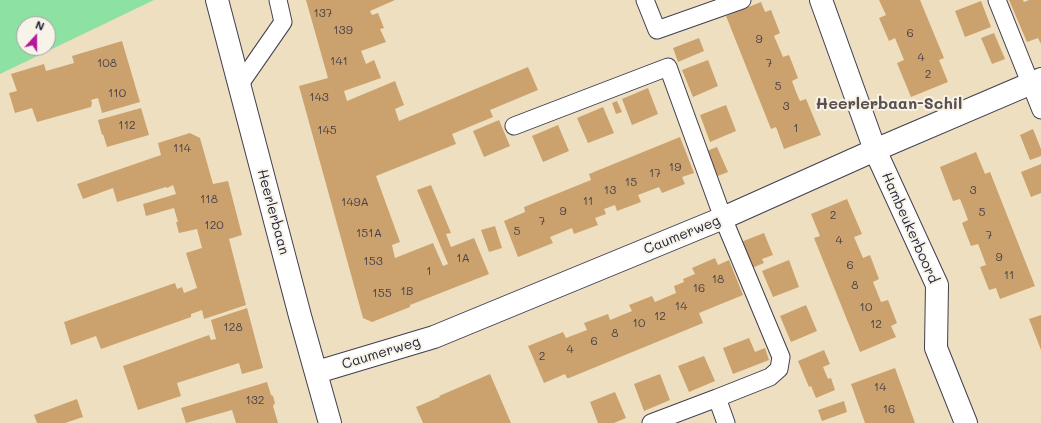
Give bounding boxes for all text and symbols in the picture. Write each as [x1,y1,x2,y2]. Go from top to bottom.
house number: 137 [313,6,333,20]
north arrow [16,16,56,56]
text: N [34,17,47,34]
house number: 139 [333,23,353,37]
house number: 6 [906,26,914,40]
house number: 9 [755,32,763,46]
house number: 4 [917,50,925,64]
house number: 141 [330,54,348,68]
house number: 108 [97,56,117,70]
house number: 7 [766,56,772,70]
house number: 2 [925,67,931,81]
house number: 5 [775,79,781,93]
house number: 110 [108,86,126,100]
house number: 143 [309,90,329,104]
district label: Heerlerbaan-Schil [816,94,962,114]
house number: 3 [782,99,790,113]
house number: 112 [118,118,136,132]
house number: 1 [793,121,799,135]
house number: 145 [317,123,337,137]
house number: 114 [173,141,191,155]
house number: 19 [669,160,681,174]
house number: 17 [649,166,661,180]
street label: Heerlerbaan [254,167,292,257]
street label: Hambeukerboord [878,170,942,286]
house number: 15 [625,175,637,189]
house number: 13 [604,183,616,197]
house number: 3 [969,183,977,197]
house number: 118 [200,192,218,206]
house number: 11 [583,194,593,208]
house number: 149A [341,195,369,209]
house number: 9 [559,204,567,218]
house number: 5 [979,205,985,219]
house number: 2 [830,208,836,222]
street label: Caumerweg [641,212,723,258]
house number: 7 [539,214,545,228]
house number: 120 [204,218,224,232]
house number: 5 [514,224,520,238]
house number: 151A [356,226,382,240]
house number: 7 [986,228,992,242]
house number: 4 [835,233,843,247]
house number: 9 [995,250,1003,264]
house number: 1A [456,251,470,265]
house number: 153 [363,254,383,268]
house number: 6 [846,258,854,272]
house number: 1 [426,264,432,278]
house number: 11 [1004,268,1014,282]
house number: 18 [712,272,724,286]
house number: 8 [851,278,859,292]
house number: 16 [693,281,705,295]
house number: 1B [401,284,413,298]
house number: 155 [372,286,392,300]
house number: 14 [675,299,687,313]
house number: 10 [860,300,872,314]
house number: 12 [654,309,666,323]
house number: 10 [633,316,645,330]
house number: 12 [870,317,882,331]
house number: 128 [223,320,243,334]
house number: 8 [611,326,619,340]
street label: Caumerweg [340,333,422,373]
house number: 6 [590,334,598,348]
house number: 4 [566,342,574,356]
house number: 2 [539,349,545,363]
house number: 14 [874,380,886,394]
house number: 132 [245,393,265,407]
house number: 16 [883,402,895,416]

